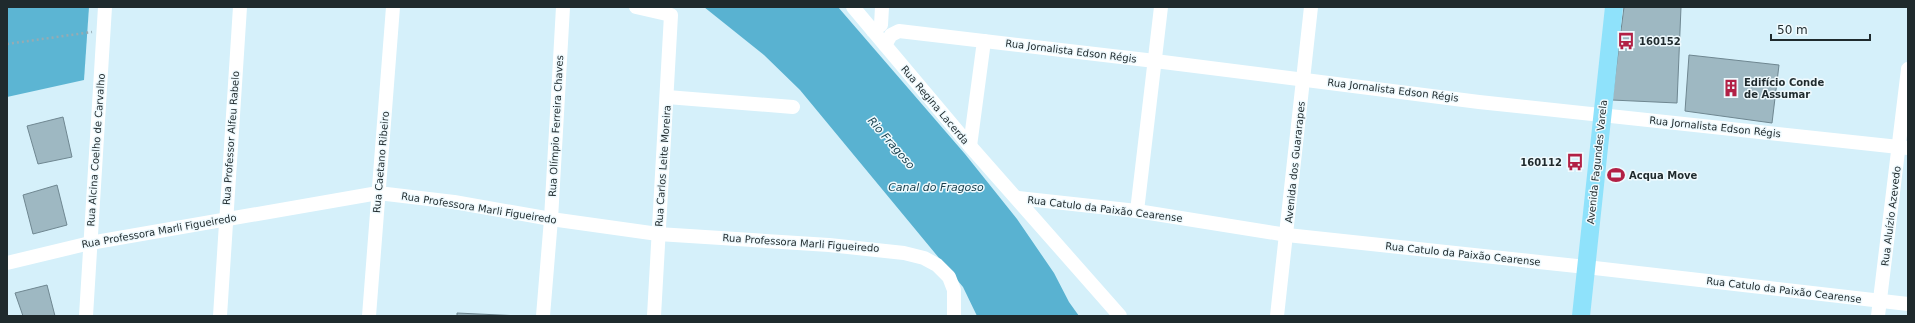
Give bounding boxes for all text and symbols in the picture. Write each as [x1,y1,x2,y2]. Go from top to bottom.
scale bar [1771,16,1870,42]
text: 50 m [1777,23,1808,37]
bus stop icon: 160152 [1616,31,1636,51]
place label: 160152 [1639,36,1681,47]
street label: Rua Jornalista Edson Régis [1005,37,1137,65]
street label: Rua Olímpio Ferreira Chaves [547,55,565,197]
street label: Rua Regina Lacerda [899,63,971,147]
street label: Rua Professor Alfeu Rabelo [221,70,241,206]
street label: Rua Alcina Coelho de Carvalho [85,73,107,227]
street label: Rua Jornalista Edson Régis [1327,76,1459,104]
place label: Edifício Conde de Assumar [1744,77,1824,100]
building icon: Edifício Conde de Assumar [1721,78,1741,98]
street label: Avenida Fagundes Varela [1585,99,1609,225]
street label: Avenida dos Guararapes [1283,101,1307,223]
street label: Rua Carlos Leite Moreira [653,105,673,227]
street label: Rua Caetano Ribeiro [371,111,391,213]
water label: Rio Fragoso [865,114,917,172]
street label: Rua Jornalista Edson Régis [1649,115,1781,139]
bus stop icon: 160112 [1565,152,1585,172]
place label: 160112 [1520,157,1562,168]
sports icon: Acqua Move [1606,165,1626,185]
street label: Rua Aluízio Azevedo [1879,165,1903,267]
place label: Acqua Move [1629,170,1698,181]
water label: Canal do Fragoso [888,181,984,194]
street label: Rua Professora Marli Figueiredo [401,190,557,226]
street label: Rua Catulo da Paixão Cearense [1027,194,1183,224]
street label: Rua Professora Marli Figueiredo [81,212,237,250]
street label: Rua Professora Marli Figueiredo [722,232,880,254]
street label: Rua Catulo da Paixão Cearense [1385,240,1541,268]
street label: Rua Catulo da Paixão Cearense [1706,275,1862,305]

